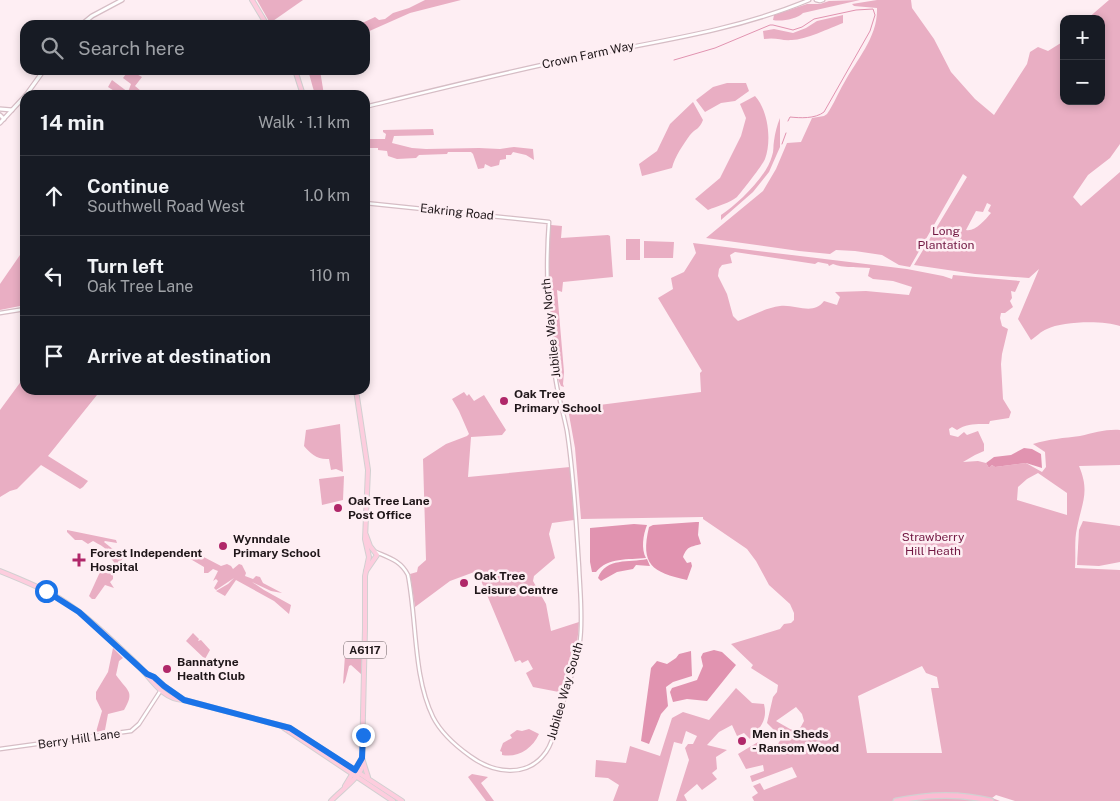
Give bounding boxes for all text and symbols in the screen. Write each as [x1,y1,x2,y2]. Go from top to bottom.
map controls [1060,15,1105,105]
button: + [1060,15,1105,60]
search box [20,20,370,75]
icon: search [38,34,66,62]
text: Search here [78,37,185,59]
street label: Crown Farm Way [541,38,636,72]
button: − [1060,60,1105,105]
text: 14 min [40,110,104,135]
text: Walk · 1.1 km [258,113,350,132]
text: Continue [87,175,169,197]
icon: ahead [40,182,68,210]
text: 1.0 km [303,186,350,205]
text: Southwell Road West [87,197,245,216]
street label: Eakring Road [419,201,495,223]
park label: Long Plantation [918,224,975,252]
text: Turn left [87,255,164,277]
icon: left [40,262,68,290]
text: 110 m [309,266,350,285]
text: Oak Tree Lane [87,277,193,296]
street label: Jubilee Way North [539,278,563,378]
icon: arrive [40,342,68,370]
text: Arrive at destination [87,345,271,367]
place label: Oak Tree Primary School [514,387,602,415]
marker: Oak Tree Primary School [498,395,510,407]
place label: Oak Tree Lane Post Office [348,494,430,522]
marker: Oak Tree Lane Post Office [332,502,344,514]
park label: Strawberry Hill Heath [902,530,965,558]
place label: Wynndale Primary School [233,532,321,560]
marker: Wynndale Primary School [217,540,229,552]
place label: Forest Independent Hospital [90,546,202,574]
marker: Forest Independent Hospital [72,553,86,567]
place label: Oak Tree Leisure Centre [474,569,558,597]
marker: Oak Tree Leisure Centre [458,577,470,589]
route start [35,580,58,603]
street label: Jubilee Way South [544,640,586,742]
road number: A6117 [344,642,386,658]
place label: Bannatyne Health Club [177,655,245,683]
marker: Bannatyne Health Club [161,663,173,675]
route end [352,724,375,747]
street label: Berry Hill Lane [37,726,121,752]
place label: Men in Sheds - Ransom Wood [752,727,839,755]
marker: Men in Sheds - Ransom Wood [736,735,748,747]

